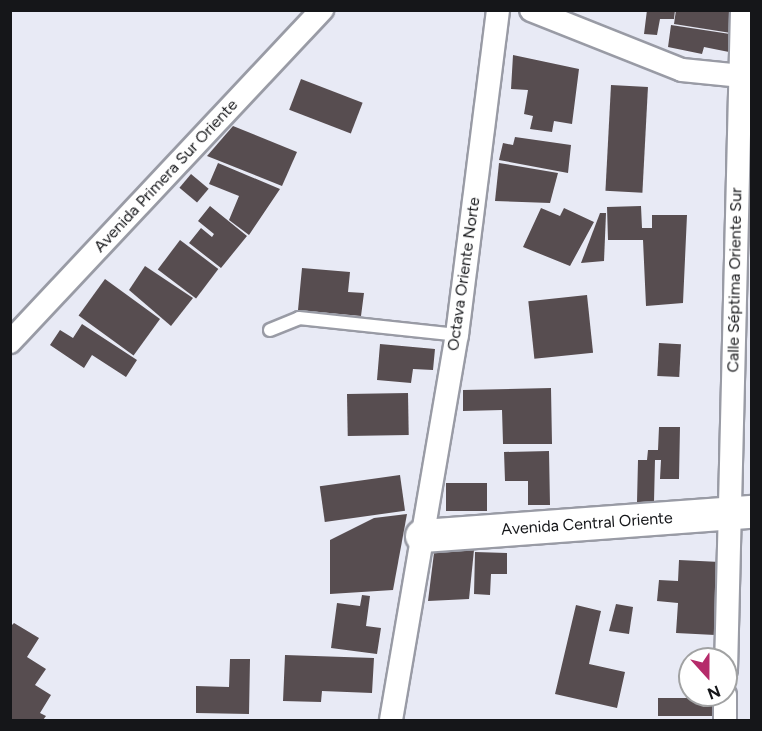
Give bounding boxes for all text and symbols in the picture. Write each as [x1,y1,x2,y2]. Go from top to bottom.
street label: Avenida Primera Sur Oriente [90,96,242,256]
street label: Calle Séptima Oriente Sur [724,187,746,373]
street label: Octava Oriente Norte [444,196,484,352]
street label: Avenida Central Oriente [501,508,673,540]
north arrow [678,647,738,707]
text: N [705,681,723,703]

